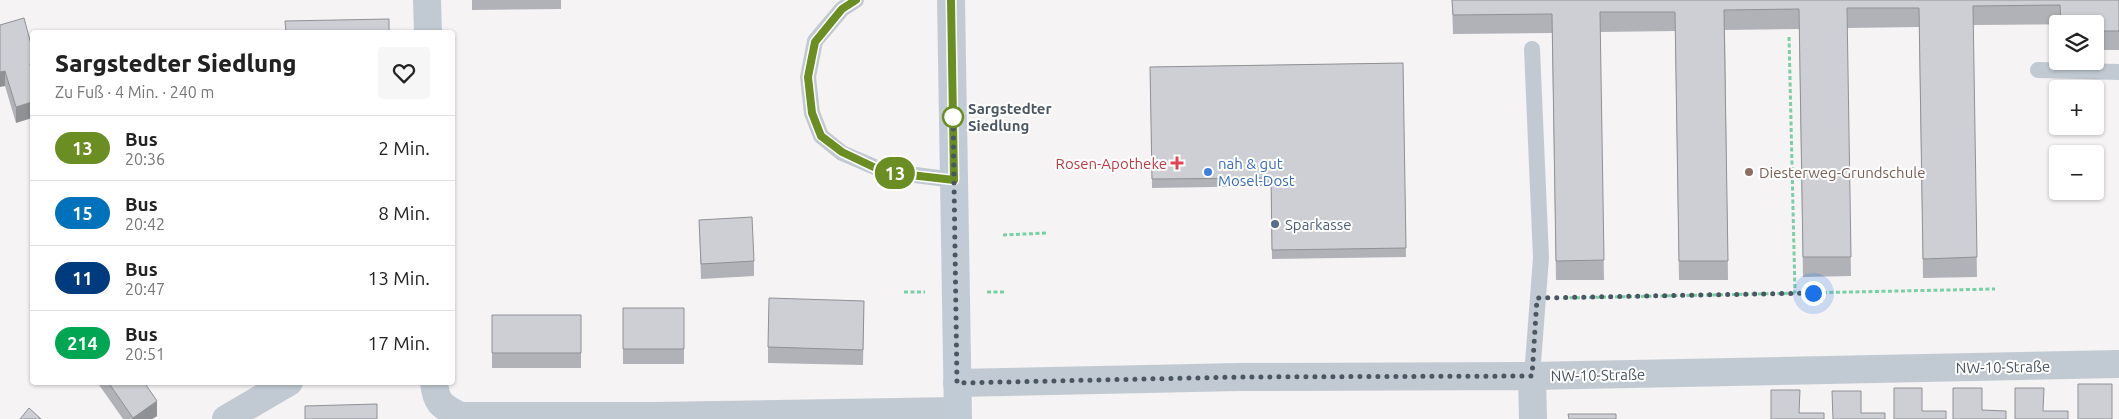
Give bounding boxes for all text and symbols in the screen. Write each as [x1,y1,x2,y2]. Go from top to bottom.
map controls [2049,15,2104,200]
button: layers [2049,15,2104,70]
button: heart [378,47,430,99]
text: Sargstedter Siedlung [55,50,297,77]
button: + [2049,80,2104,135]
text: Zu Fuß · 4 Min. · 240 m [55,83,214,101]
place label: Sargstedter Siedlung [968,100,1052,134]
marker: Sargstedter Siedlung [942,106,964,128]
text: Bus [125,128,158,150]
text: 2 Min. [378,137,430,159]
text: 13 [72,138,93,158]
button: − [2049,145,2104,200]
text: 20:36 [125,150,165,168]
place label: Rosen-Apotheke [1056,155,1167,172]
place label: nah & gut Mosel-Dost [1218,155,1295,189]
line badge: 13 [872,157,918,189]
marker: Rosen-Apotheke [1171,157,1183,169]
text: 13 [885,163,905,183]
place label: Diesterweg-Grundschule [1759,164,1925,181]
marker: nah & gut Mosel-Dost [1202,166,1214,178]
marker: Diesterweg-Grundschule [1743,166,1755,178]
text: Bus [125,193,158,215]
text: 8 Min. [378,202,430,224]
text: 15 [72,203,93,223]
text: 20:42 [125,215,165,233]
place label: Sparkasse [1285,216,1352,233]
marker: Sparkasse [1269,218,1281,230]
text: Bus [125,258,158,280]
text: 13 Min. [368,267,430,289]
text: 11 [72,268,93,288]
text: 20:47 [125,280,165,298]
your location [1801,281,1826,306]
text: Bus [125,323,158,345]
text: 17 Min. [368,332,430,354]
text: 214 [67,333,98,353]
text: 20:51 [125,345,165,363]
street label: NW-10-Straße [1956,358,2050,376]
street label: NW-10-Straße [1551,366,1645,384]

